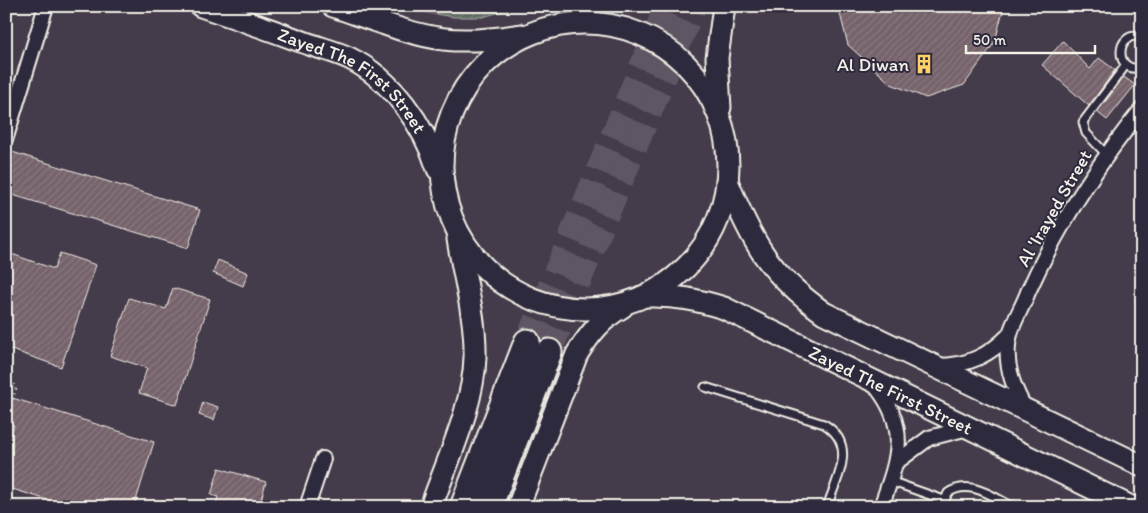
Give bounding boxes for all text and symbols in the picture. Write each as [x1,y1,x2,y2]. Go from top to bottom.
street label: Zayed The First Street [275,22,432,137]
scale bar [966,22,1094,54]
text: 50 m [973,31,1006,49]
place label: Al Diwan [837,53,909,76]
building icon: Al Diwan [913,53,935,75]
street label: Al 'Irayed Street [1011,146,1097,270]
street label: Zayed The First Street [805,340,976,439]

